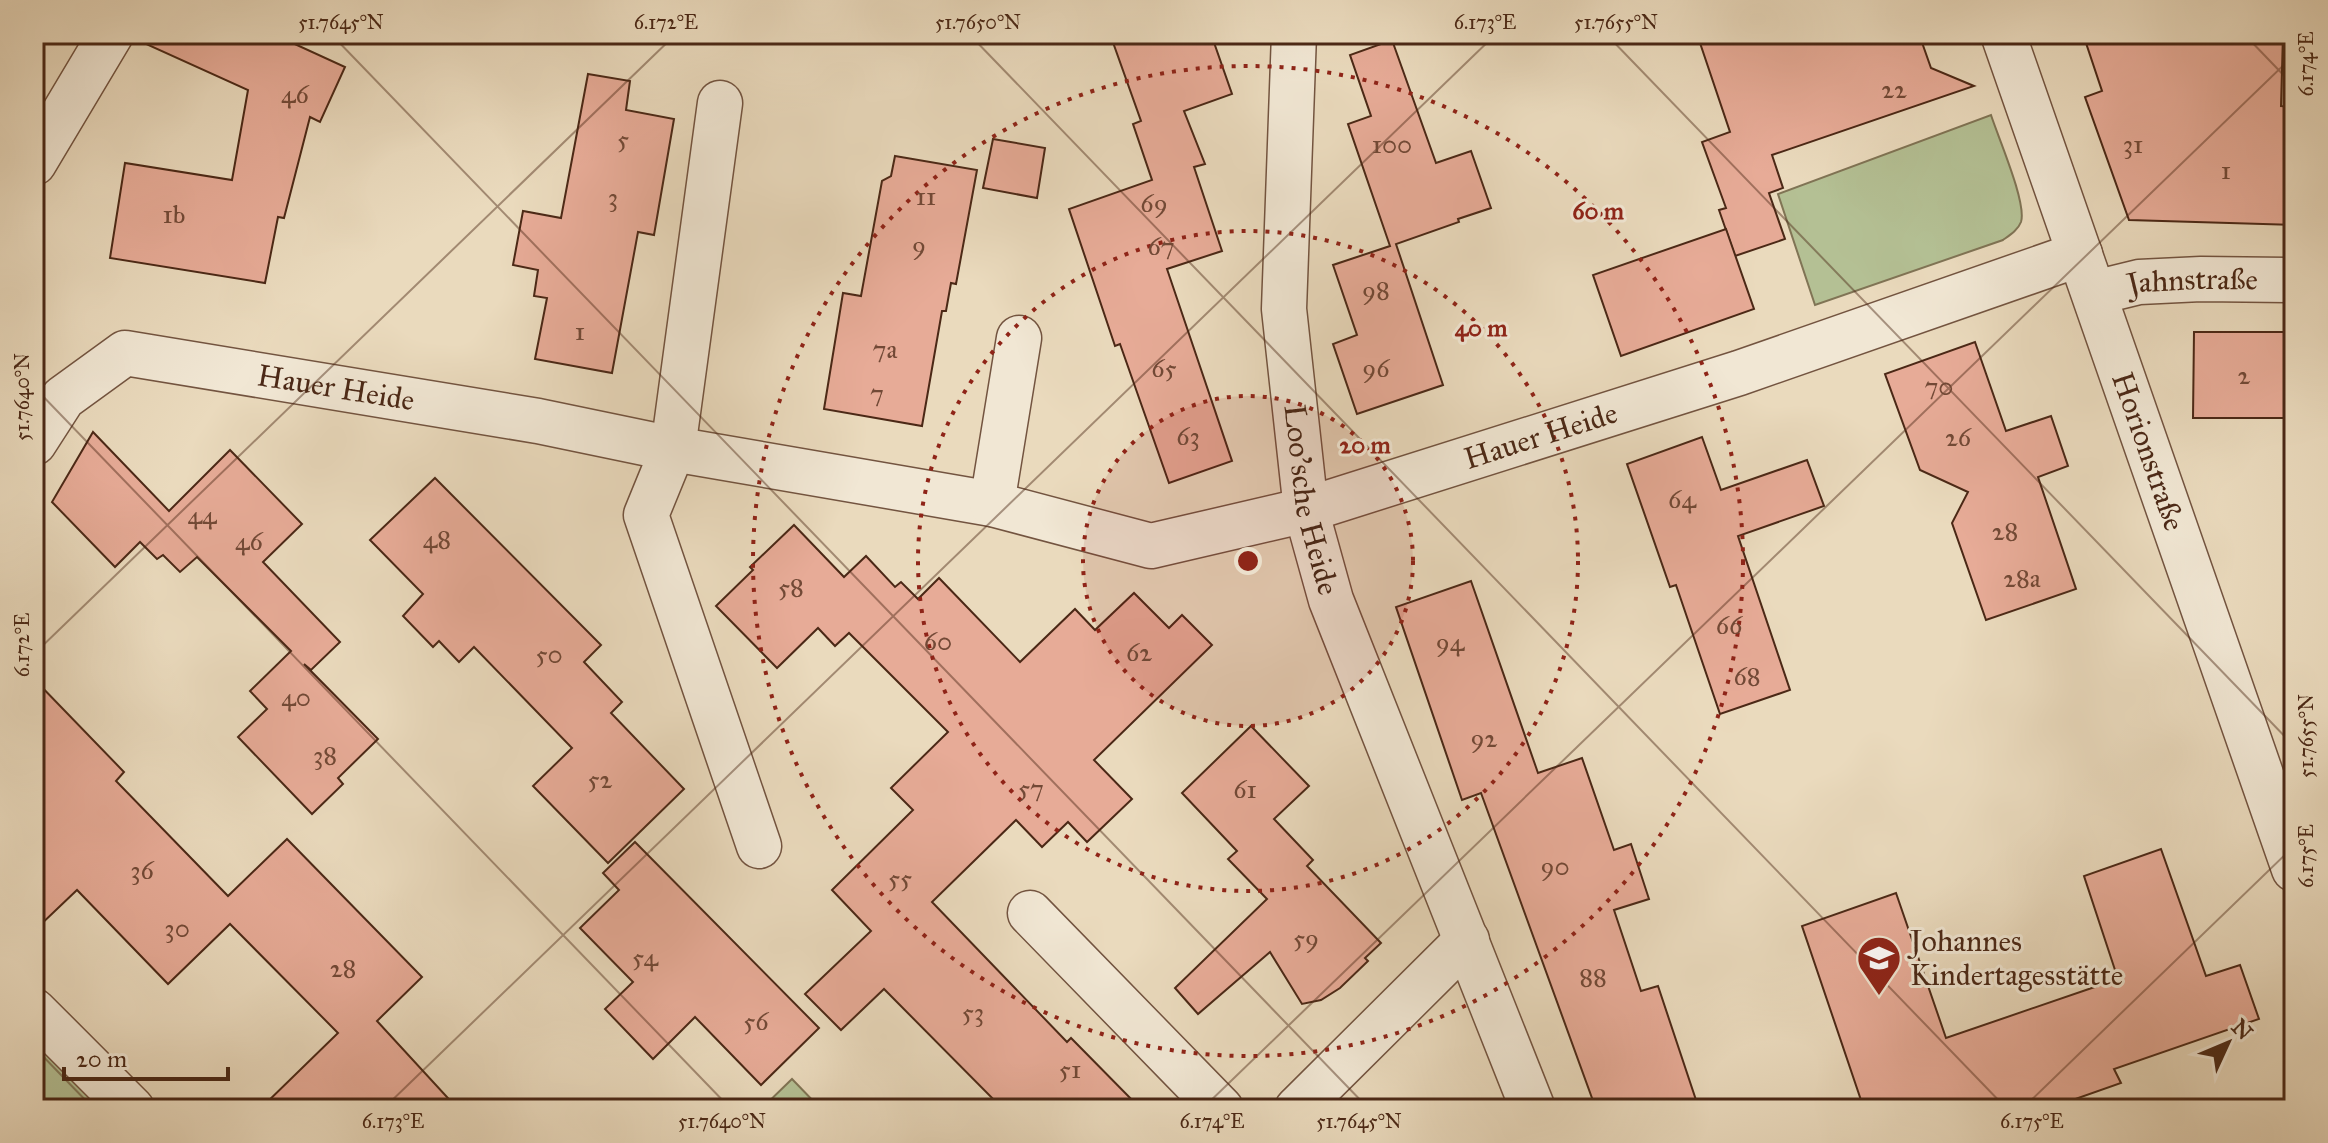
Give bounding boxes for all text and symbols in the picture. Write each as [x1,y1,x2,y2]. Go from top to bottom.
text: 51.7645°N [298,10,384,34]
text: 6.172°E [634,10,698,34]
text: 51.7650°N [935,10,1021,34]
text: 6.173°E [1454,10,1516,34]
text: 51.7655°N [1574,10,1658,34]
text: 6.174°E [2294,31,2318,97]
house number: 22 [1881,73,1907,105]
house number: 46 [281,78,310,110]
house number: 5 [617,123,629,155]
house number: 100 [1372,128,1412,160]
house number: 31 [2123,128,2143,160]
house number: 1 [2221,154,2231,186]
house number: 11 [916,180,936,212]
house number: 3 [608,181,618,213]
house number: 69 [1140,187,1168,219]
text: 60 m [1572,196,1625,226]
house number: 1b [163,198,185,230]
house number: 9 [912,229,926,261]
house number: 67 [1147,230,1175,262]
street label: Jahnstraße [2121,261,2258,303]
house number: 98 [1362,274,1390,306]
text: 40 m [1455,313,1508,343]
house number: 1 [575,315,585,347]
house number: 7a [873,333,897,365]
house number: 65 [1151,352,1177,384]
house number: 96 [1362,352,1390,384]
text: 51.7640°N [10,353,34,441]
street label: Hauer Heide [255,357,417,418]
house number: 2 [2238,359,2251,391]
street label: Horionstraße [2104,367,2193,535]
house number: 70 [1924,370,1954,402]
house number: 7 [870,377,884,409]
street label: Hauer Heide [1460,395,1622,477]
street label: Loo'sche Heide [1277,403,1347,599]
house number: 63 [1176,420,1200,452]
house number: 26 [1945,421,1972,453]
text: 20 m [1339,430,1391,460]
house number: 64 [1668,483,1696,515]
house number: 44 [188,499,217,531]
house number: 28 [1992,515,2018,547]
house number: 48 [423,523,451,555]
house number: 46 [235,525,264,557]
centre of rings [1234,547,1262,575]
house number: 28a [2003,562,2041,594]
house number: 58 [778,571,804,603]
house number: 66 [1716,609,1743,641]
text: 6.172°E [10,613,34,677]
house number: 60 [924,625,952,657]
house number: 94 [1436,626,1465,658]
house number: 62 [1126,636,1152,668]
house number: 50 [535,638,563,670]
house number: 68 [1733,660,1761,692]
house number: 40 [281,681,311,713]
text: 51.7655°N [2294,694,2318,778]
house number: 92 [1471,722,1498,754]
house number: 38 [313,739,337,771]
house number: 52 [588,763,613,795]
house number: 57 [1018,772,1044,804]
house number: 61 [1233,773,1257,805]
text: 6.175°E [2294,824,2318,888]
house number: 90 [1540,850,1570,882]
house number: 36 [130,854,155,886]
house number: 55 [888,862,912,894]
house number: 30 [164,912,190,944]
house number: 59 [1293,922,1319,954]
place label: Johannes Kindertagesstätte [1907,923,2123,993]
school or university icon: Johannes Kindertagesstätte [1855,934,1903,997]
house number: 54 [632,941,658,973]
house number: 28 [330,952,356,984]
house number: 88 [1579,961,1607,993]
house number: 53 [962,996,984,1028]
north arrow [2188,1003,2268,1083]
house number: 56 [743,1005,769,1037]
text: N [2226,1013,2258,1046]
scale bar [64,1031,228,1081]
text: 20 m [76,1044,127,1074]
house number: 51 [1059,1053,1081,1085]
text: 6.173°E [362,1109,424,1133]
text: 51.7640°N [678,1109,766,1133]
text: 6.174°E [1179,1109,1245,1133]
text: 51.7645°N [1316,1109,1402,1133]
text: 6.175°E [2000,1109,2064,1133]

